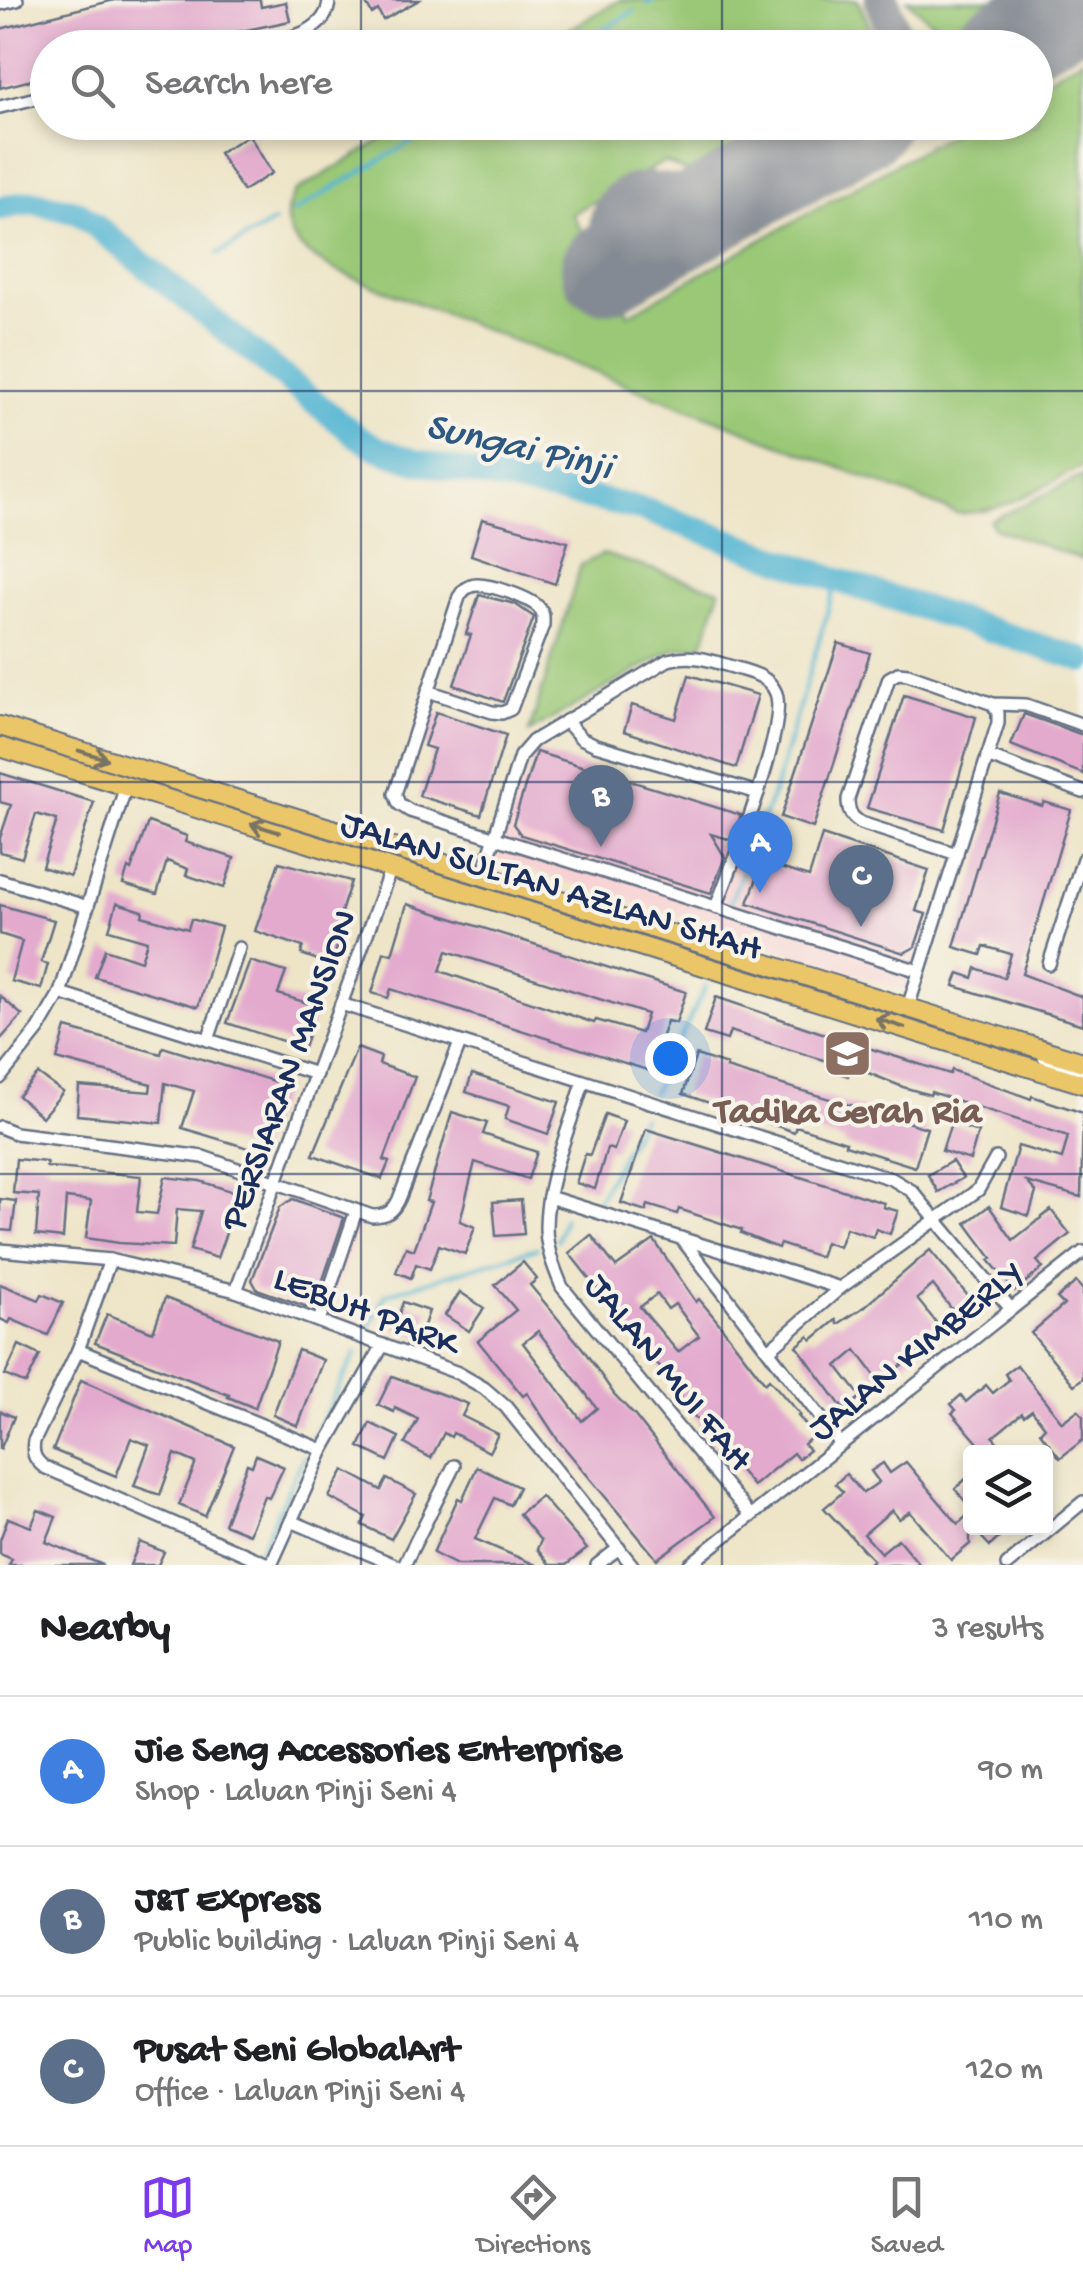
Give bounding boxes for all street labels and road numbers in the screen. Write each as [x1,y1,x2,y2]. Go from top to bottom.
street label: JALAN SULTAN AZLAN SHAH [336,797,768,969]
street label: PERSIARAN MANSION [213,905,370,1238]
street label: JALAN KIMBERLY [801,1253,1034,1453]
street label: LEBUH PARK [266,1258,467,1370]
street label: JALAN MUI FAH [573,1266,760,1482]

